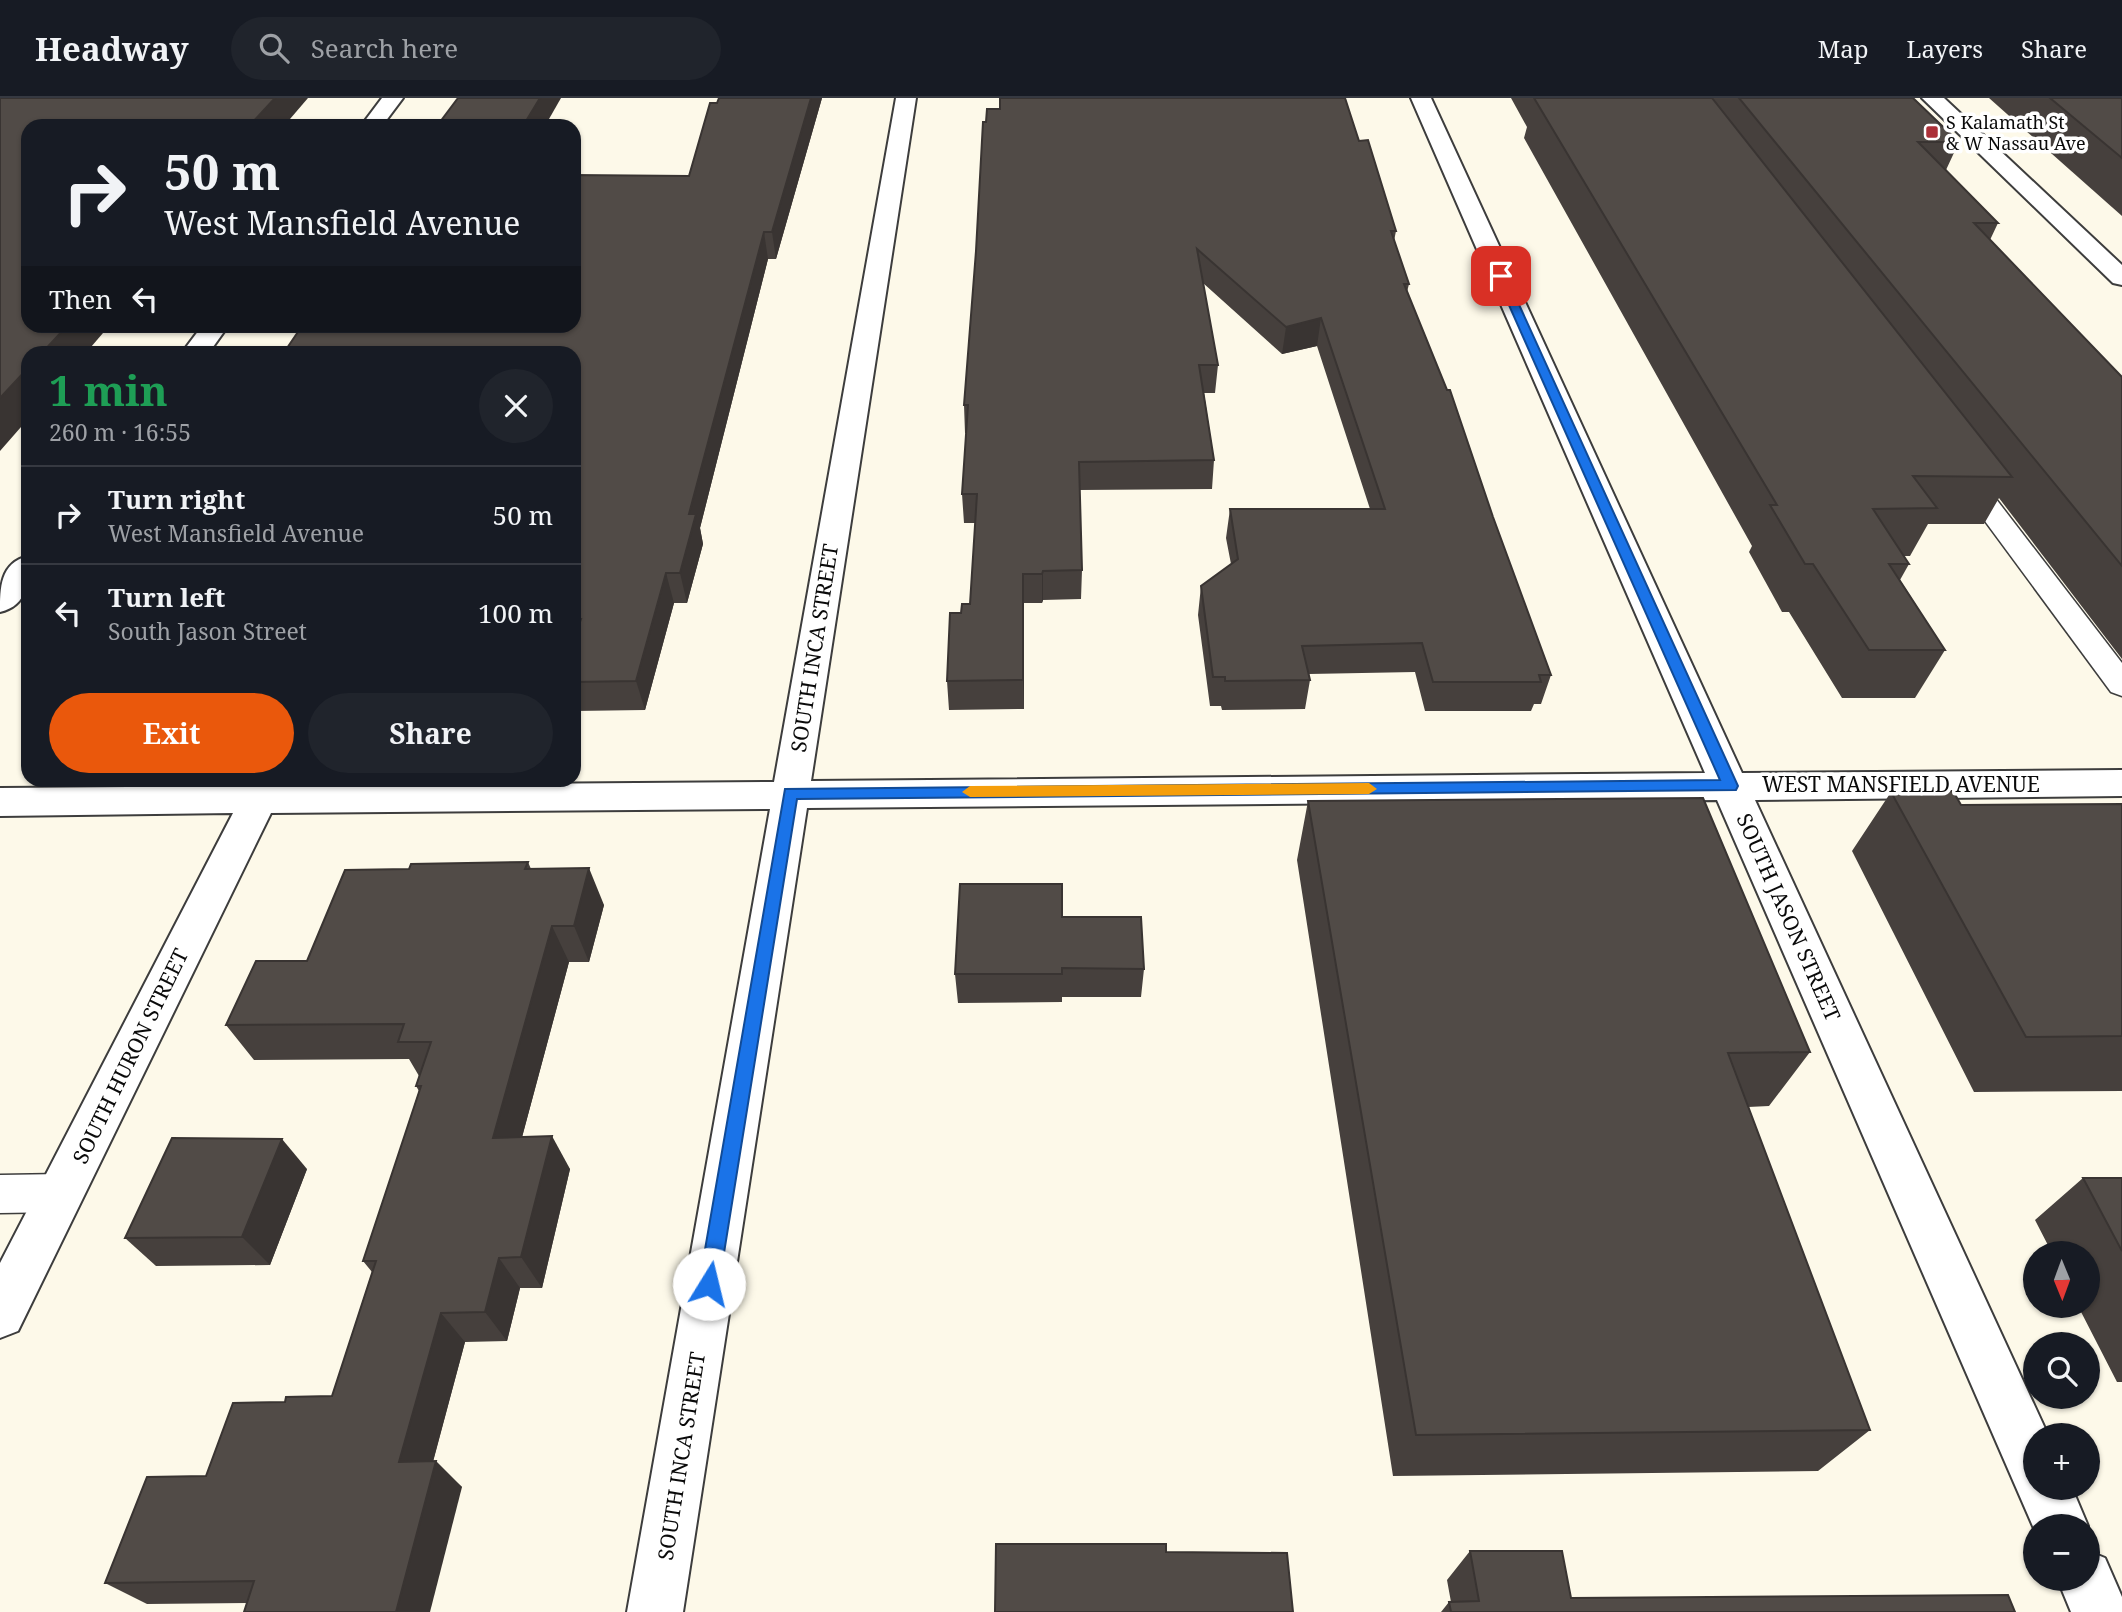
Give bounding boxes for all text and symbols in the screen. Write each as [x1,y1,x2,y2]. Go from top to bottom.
search box [231,17,721,80]
text: Headway [35,26,189,71]
icon: search [255,29,293,67]
text: Search here [311,30,458,66]
text: Map [1818,32,1869,65]
text: Layers [1907,32,1983,65]
text: Share [2021,32,2087,65]
place label: S Kalamath St & W Nassau Ave [1946,110,2086,155]
marker: S Kalamath St & W Nassau Ave [1924,124,1940,140]
text: 50 m [164,138,280,204]
icon: right [49,147,140,238]
text: West Mansfield Avenue [164,201,520,244]
pin [1471,246,1531,306]
icon: arrive [1482,257,1520,295]
icon: left [126,280,164,318]
text: Then [49,281,112,317]
text: 1 min [49,361,168,418]
button: close [479,369,553,443]
text: 260 m · 16:55 [49,416,191,448]
text: Turn right [108,481,245,517]
icon: right [49,496,87,534]
text: 50 m [493,497,553,533]
text: West Mansfield Avenue [108,517,364,549]
street label: SOUTH INCA STREET [784,542,844,754]
text: Turn left [108,579,225,615]
icon: left [49,594,87,632]
text: 100 m [478,595,553,631]
text: South Jason Street [108,615,307,647]
button: Exit [49,693,294,773]
button: Share [308,693,553,773]
street label: WEST MANSFIELD AVENUE [1762,770,2040,798]
street label: SOUTH JASON STREET [1731,809,1848,1025]
street label: SOUTH HURON STREET [66,944,194,1168]
north arrow [2023,1241,2100,1318]
map controls [2023,1241,2100,1591]
position arrow [672,1247,746,1321]
button: search [2023,1332,2100,1409]
street label: SOUTH INCA STREET [651,1350,711,1562]
button: + [2023,1423,2100,1500]
button: − [2023,1514,2100,1591]

